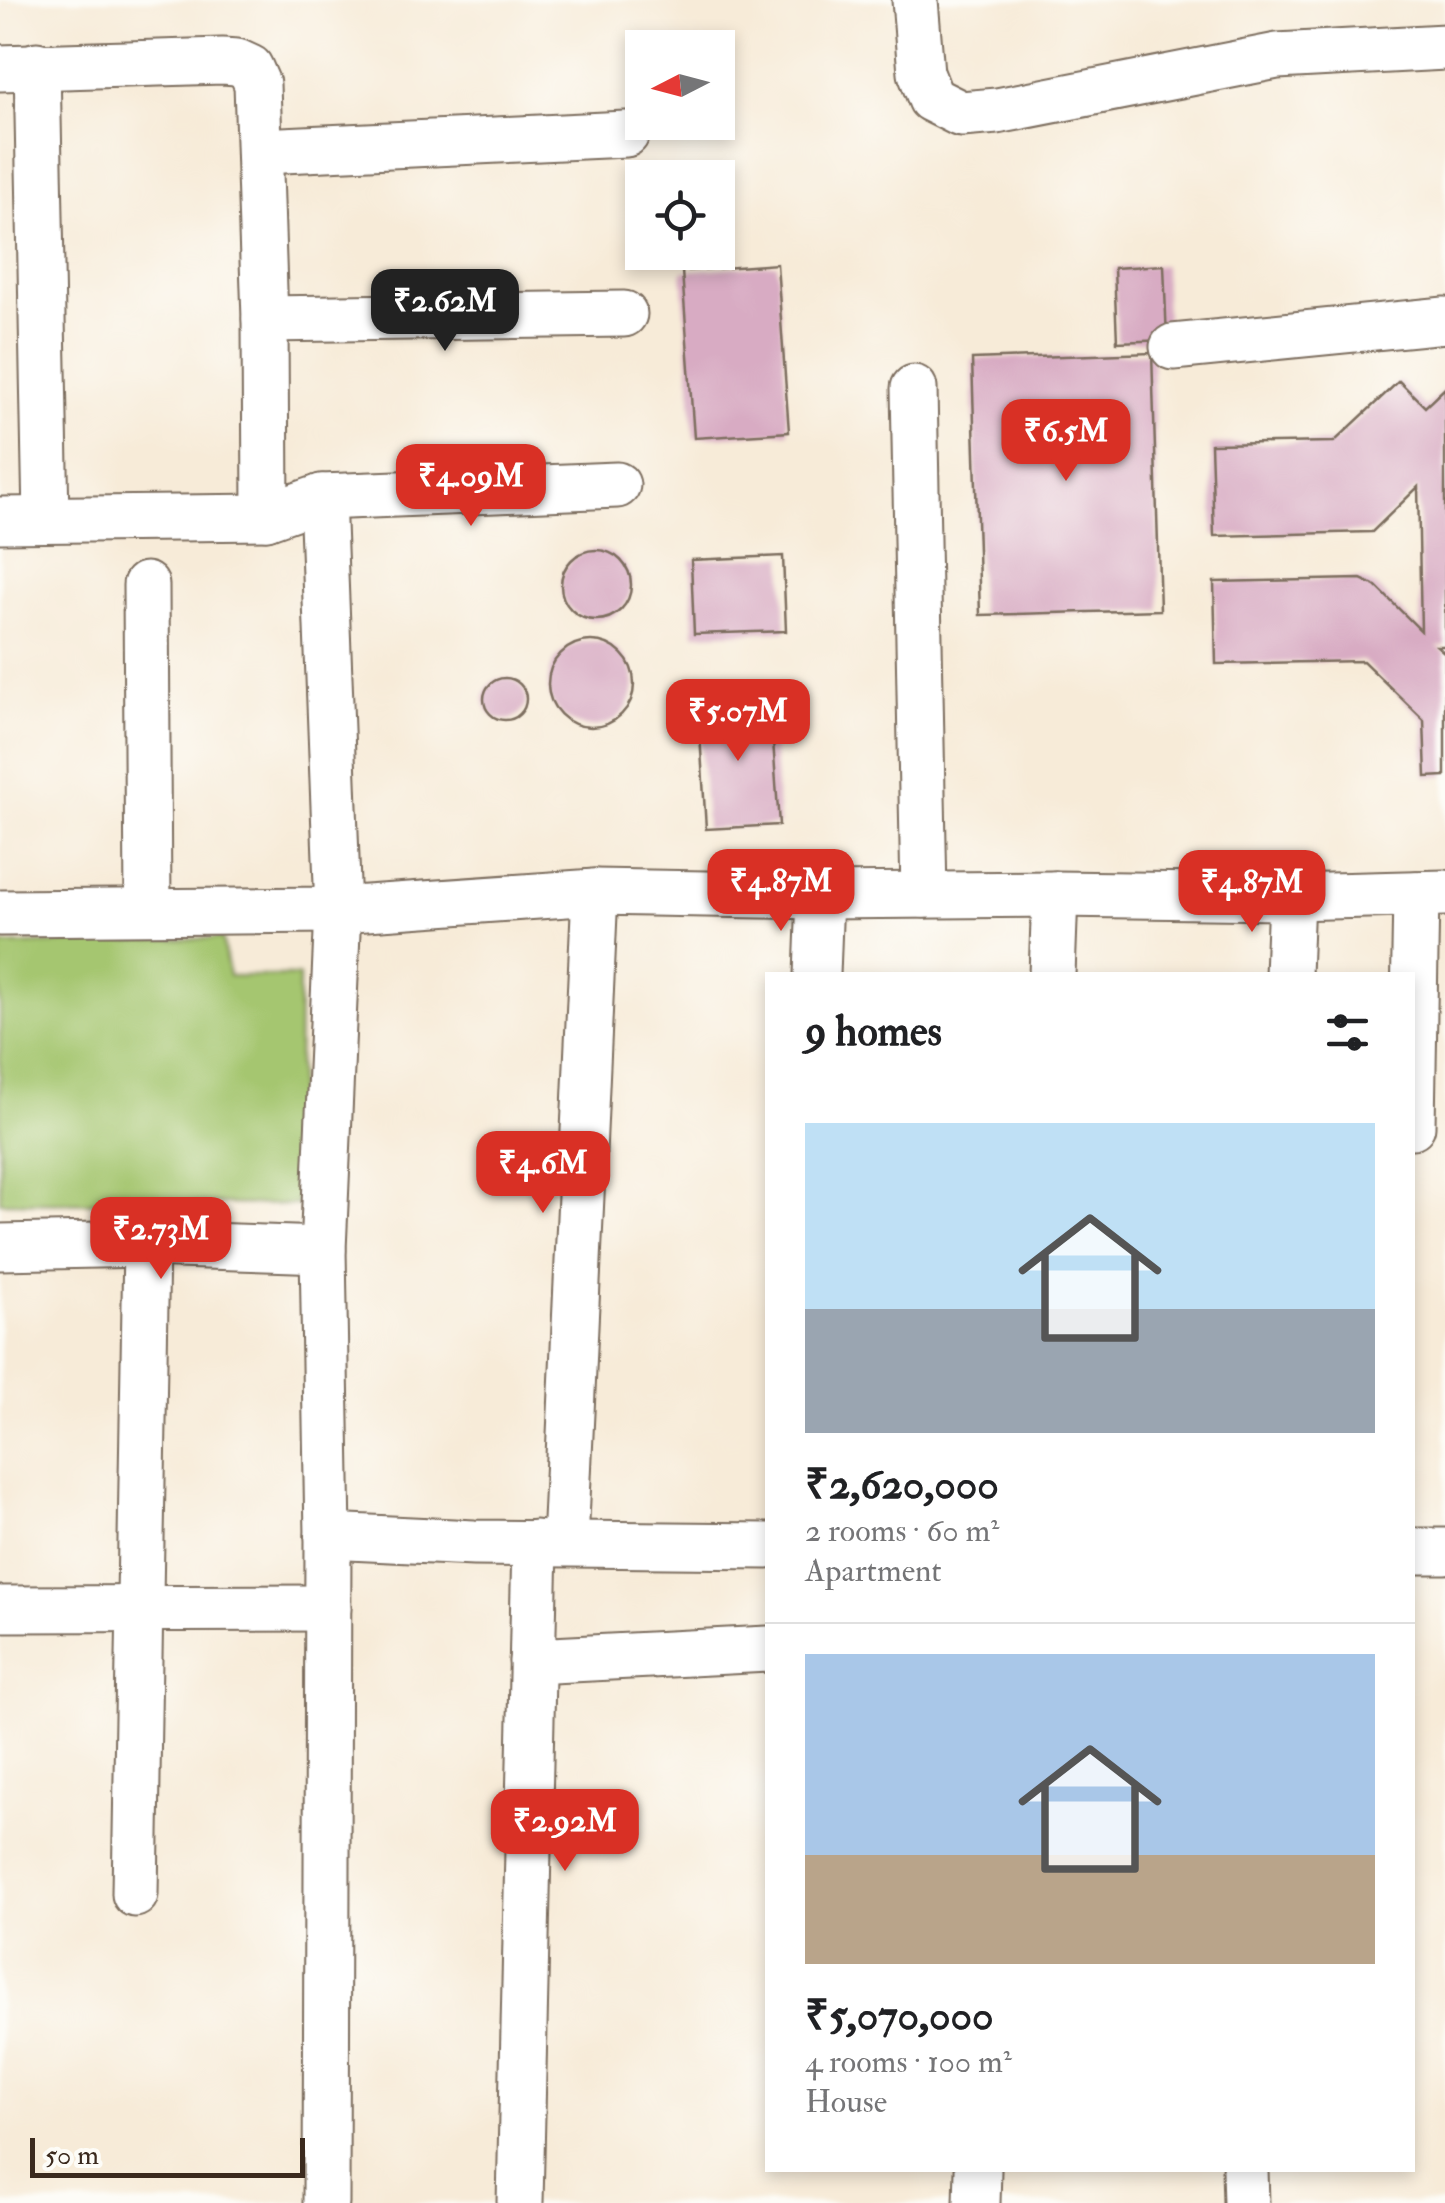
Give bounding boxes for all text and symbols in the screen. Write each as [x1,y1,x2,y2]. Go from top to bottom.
north arrow [625,30,735,140]
map controls [625,30,735,270]
button: locate [625,160,735,270]
pin: ₹2.62M [364,269,526,354]
text: ₹2.62M [393,281,497,321]
pin: ₹6.5M [996,399,1136,484]
text: ₹6.5M [1023,411,1109,451]
pin: ₹4.09M [390,444,552,529]
text: ₹4.09M [418,456,524,496]
pin: ₹5.07M [657,679,819,764]
text: ₹5.07M [688,691,788,731]
pin: ₹4.87M [700,849,862,934]
pin: ₹4.87M [1171,850,1333,935]
text: ₹4.87M [729,861,833,901]
text: ₹4.87M [1200,862,1304,902]
icon: filters [1320,1005,1375,1060]
text: 9 homes [805,1006,942,1058]
pin: ₹4.6M [473,1131,613,1216]
text: ₹4.6M [498,1143,588,1183]
icon: home [1000,1188,1180,1368]
pin: ₹2.73M [80,1197,242,1282]
text: ₹2.73M [112,1209,210,1249]
text: ₹2,620,000 [805,1459,999,1511]
text: 2 rooms · 60 m² [805,1511,999,1551]
text: Apartment [805,1551,942,1591]
icon: home [1000,1719,1180,1899]
pin: ₹2.92M [484,1789,646,1874]
text: ₹2.92M [513,1801,617,1841]
text: ₹5,070,000 [805,1990,994,2042]
text: 4 rooms · 100 m² [805,2042,1012,2082]
text: House [805,2082,887,2122]
scale bar [30,2133,305,2178]
text: 50 m [45,2138,99,2173]

